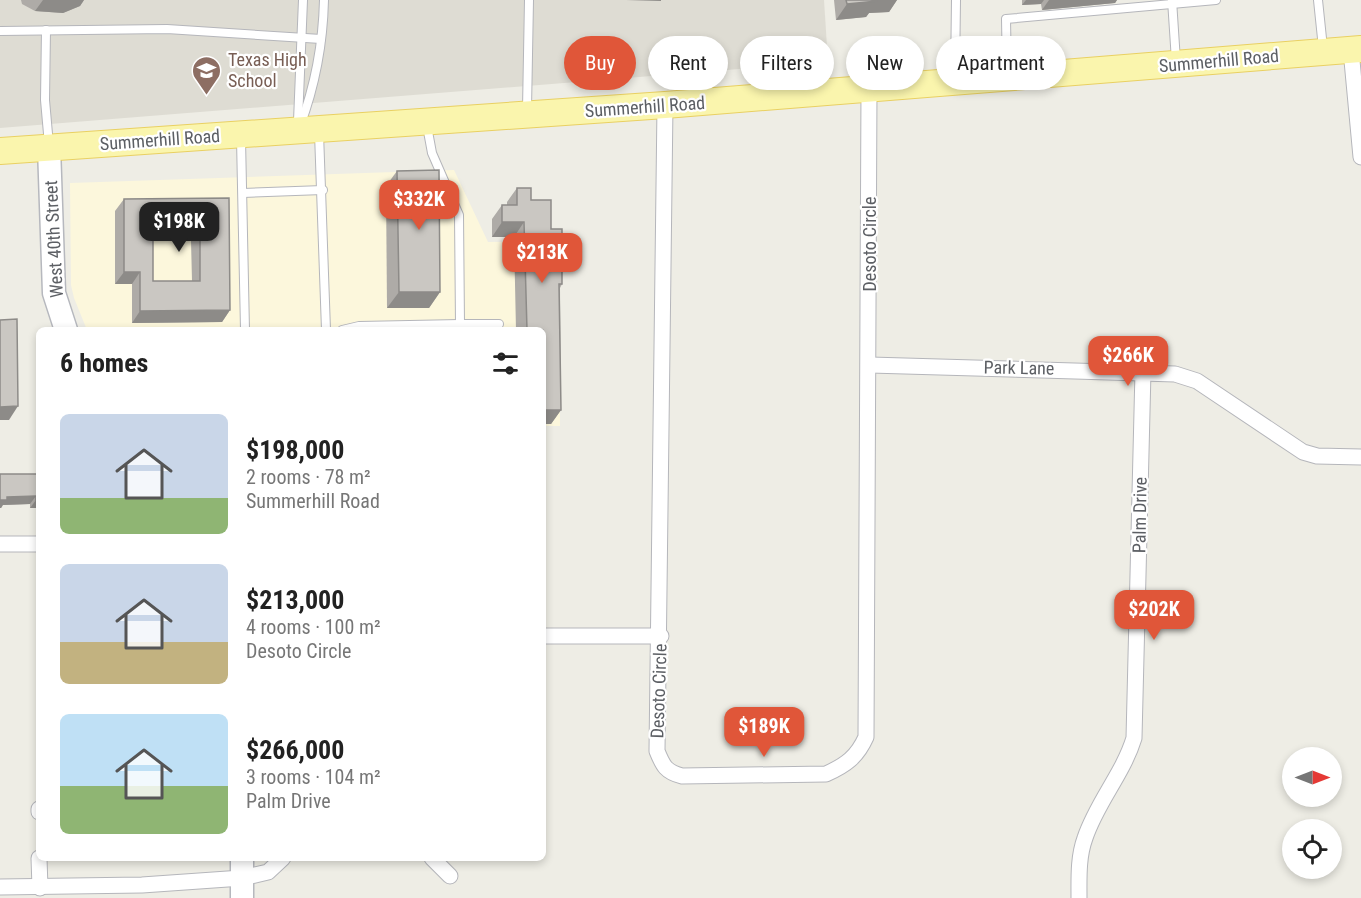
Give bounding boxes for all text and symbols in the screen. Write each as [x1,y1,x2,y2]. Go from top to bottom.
chip: Buy [564,36,636,90]
chip: Rent [648,36,728,90]
chip: Filters [740,36,834,90]
chip: New [846,36,924,90]
chip: Apartment [936,36,1066,90]
street label: Summerhill Road [1158,45,1280,76]
place label: Texas High School [228,49,307,91]
school or university icon: Texas High School [191,54,223,96]
street label: Summerhill Road [584,92,706,121]
street label: Summerhill Road [99,125,221,154]
street label: West 40th Street [40,180,67,298]
pin: $332K [377,180,461,231]
text: $332K [393,187,445,211]
street label: Desoto Circle [859,197,880,291]
pin: $198K [137,202,221,253]
text: $198K [153,209,205,233]
pin: $213K [500,233,584,284]
text: $213K [516,240,568,264]
pin: $266K [1086,336,1170,387]
text: $266K [1102,343,1154,367]
icon: filters [489,347,522,380]
text: 6 homes [60,348,148,378]
street label: Park Lane [984,356,1054,379]
text: $198,000 [246,435,344,465]
icon: home [108,438,180,510]
text: 2 rooms · 78 m² [246,465,371,489]
street label: Palm Drive [1128,477,1151,553]
text: Summerhill Road [246,489,380,513]
text: $213,000 [246,585,344,615]
icon: home [108,588,180,660]
pin: $202K [1112,590,1196,641]
text: $202K [1128,597,1180,621]
text: 4 rooms · 100 m² [246,615,381,639]
text: Desoto Circle [246,639,351,663]
street label: Desoto Circle [646,643,671,739]
pin: $189K [722,707,806,758]
text: $189K [738,714,790,738]
text: $266,000 [246,735,344,765]
icon: home [108,738,180,810]
north arrow [1282,747,1342,807]
map controls [1282,747,1342,879]
text: 3 rooms · 104 m² [246,765,381,789]
text: Palm Drive [246,789,331,813]
button: locate [1282,819,1342,879]

